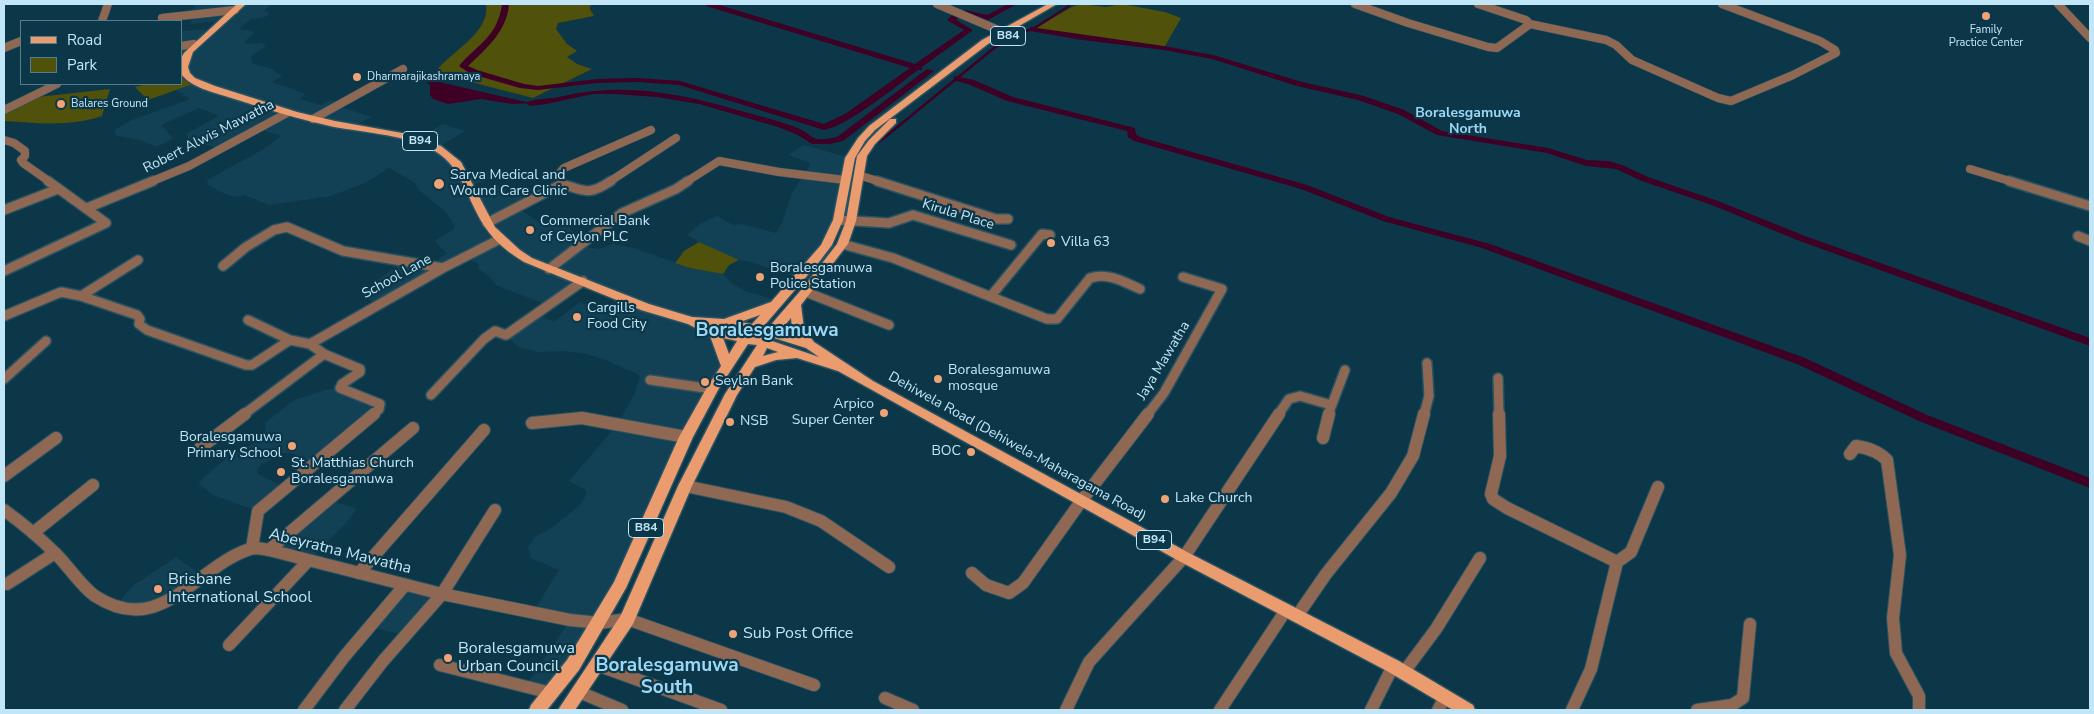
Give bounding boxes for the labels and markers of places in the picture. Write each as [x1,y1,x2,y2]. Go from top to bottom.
marker: Family Practice Center [1980,10,1992,22]
place label: Family Practice Center [1949,23,2023,49]
place label: Dharmarajikashramaya [367,70,480,84]
marker: Dharmarajikashramaya [351,71,363,83]
place label: Balares Ground [71,97,148,111]
marker: Balares Ground [55,98,67,110]
place label: Sarva Medical and Wound Care Clinic [450,168,567,200]
marker: Sarva Medical and Wound Care Clinic [432,177,446,191]
place label: Commercial Bank of Ceylon PLC [540,214,650,246]
marker: Commercial Bank of Ceylon PLC [524,224,536,236]
place label: Villa 63 [1061,235,1110,251]
marker: Villa 63 [1045,237,1057,249]
place label: Boralesgamuwa Police Station [770,261,872,294]
marker: Boralesgamuwa Police Station [754,271,766,283]
place label: Cargills Food City [587,301,647,334]
marker: Cargills Food City [571,311,583,323]
place label: Boralesgamuwa mosque [948,363,1050,396]
marker: Boralesgamuwa mosque [932,373,944,385]
place label: Seylan Bank [715,374,793,390]
marker: Seylan Bank [699,376,711,388]
place label: Arpico Super Center [792,397,874,430]
marker: Arpico Super Center [878,407,890,419]
place label: NSB [740,414,768,430]
marker: NSB [724,416,736,428]
place label: Boralesgamuwa Primary School [180,430,282,462]
marker: Boralesgamuwa Primary School [286,440,298,452]
place label: BOC [931,444,961,460]
marker: BOC [965,446,977,458]
place label: St. Matthias Church Boralesgamuwa [291,456,414,488]
marker: St. Matthias Church Boralesgamuwa [275,466,287,478]
place label: Lake Church [1175,491,1252,507]
marker: Lake Church [1159,493,1171,505]
place label: Brisbane International School [168,570,312,608]
marker: Brisbane International School [152,583,164,595]
place label: Sub Post Office [743,624,853,644]
marker: Sub Post Office [727,628,739,640]
place label: Boralesgamuwa Urban Council [458,639,575,677]
marker: Boralesgamuwa Urban Council [442,652,454,664]

